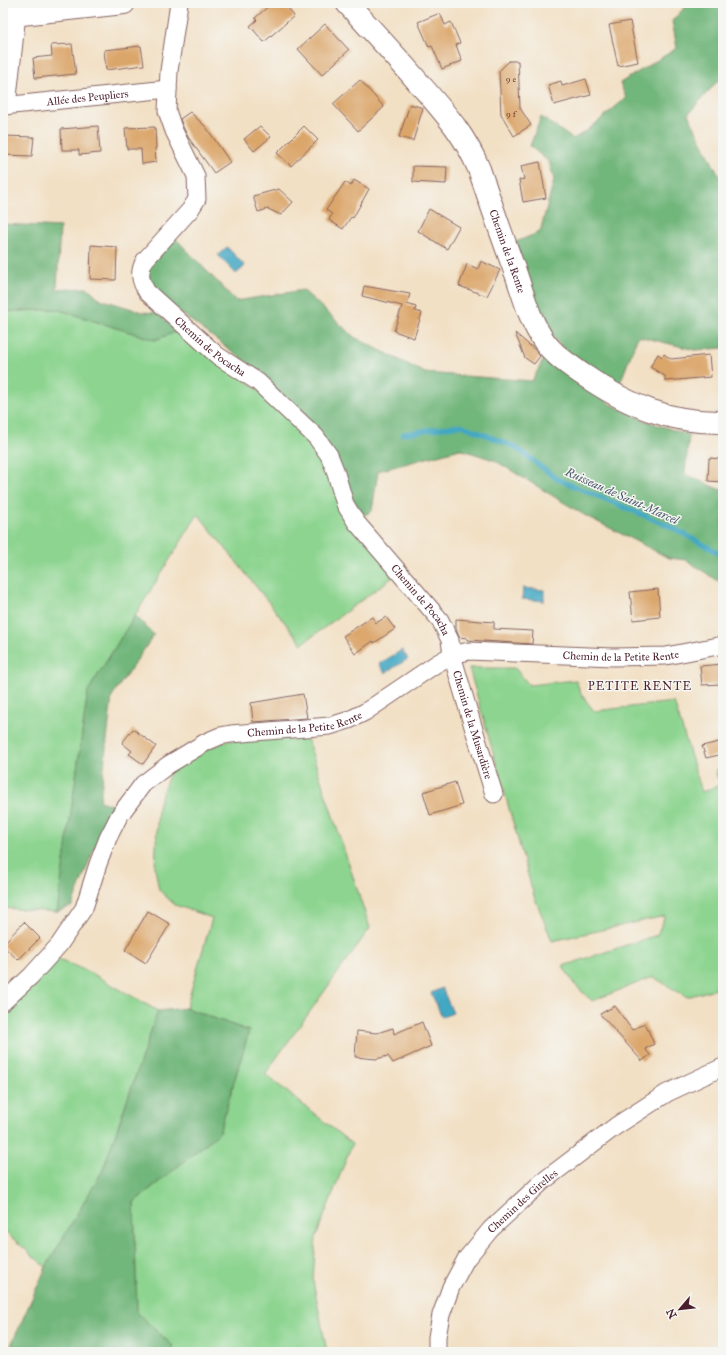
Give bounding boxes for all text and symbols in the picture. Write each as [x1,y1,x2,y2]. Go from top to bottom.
house number: 9 e [506,73,517,84]
street label: Allée des Peupliers [45,87,129,108]
house number: 9 f [506,108,518,119]
street label: Chemin de la Rente [487,208,529,295]
street label: Chemin de Pocacha [172,314,248,379]
water label: Ruisseau de Saint-Marcel [562,464,682,528]
street label: Chemin de Pocacha [389,561,453,638]
street label: Chemin de la Petite Rente [562,647,680,664]
street label: Chemin de la Musardière [450,669,496,781]
district label: PETITE RENTE [588,679,692,693]
street label: Chemin de la Petite Rente [247,708,364,739]
street label: Chemin des Girelles [485,1166,560,1236]
north arrow [660,1289,700,1329]
text: N [663,1306,680,1321]

